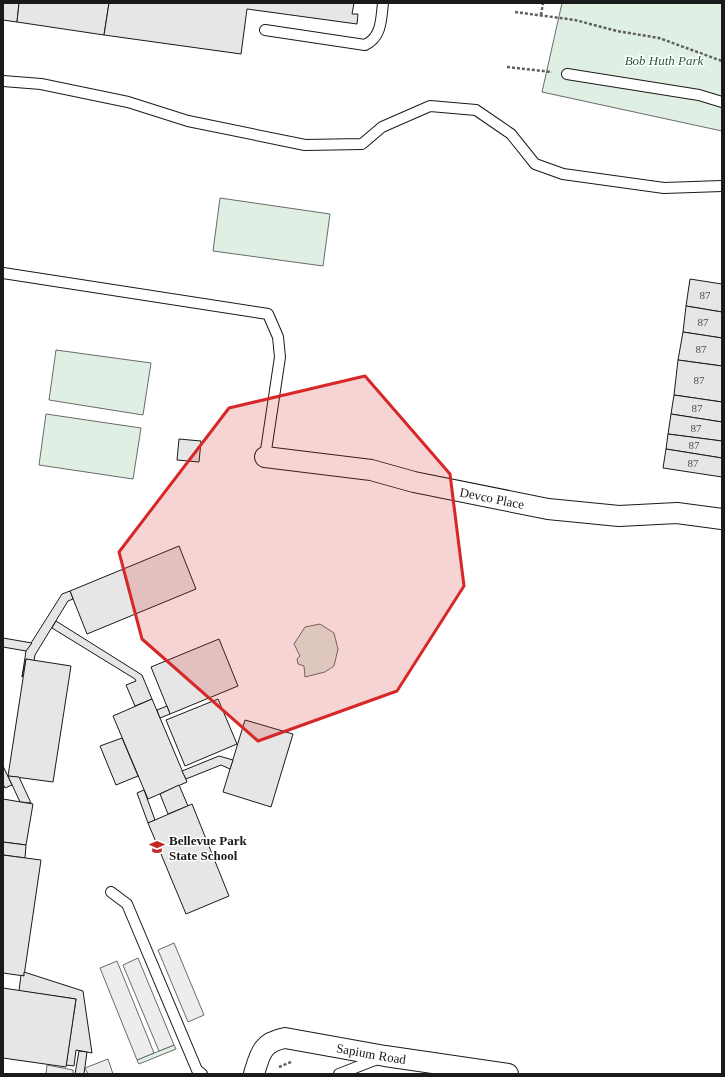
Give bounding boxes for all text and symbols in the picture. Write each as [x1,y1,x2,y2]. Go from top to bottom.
park label: Bob Huth Park [625,53,704,68]
house number: 87 [700,289,711,301]
house number: 87 [698,316,709,328]
house number: 87 [696,343,707,355]
house number: 87 [694,374,705,386]
house number: 87 [692,402,703,414]
house number: 87 [691,422,702,434]
house number: 87 [689,439,700,451]
house number: 87 [688,457,699,469]
street label: Devco Place [458,484,526,512]
place label: Bellevue Park State School [169,833,247,863]
school or university icon: Bellevue Park State School [148,838,166,856]
street label: Sapium Road [335,1040,408,1067]

